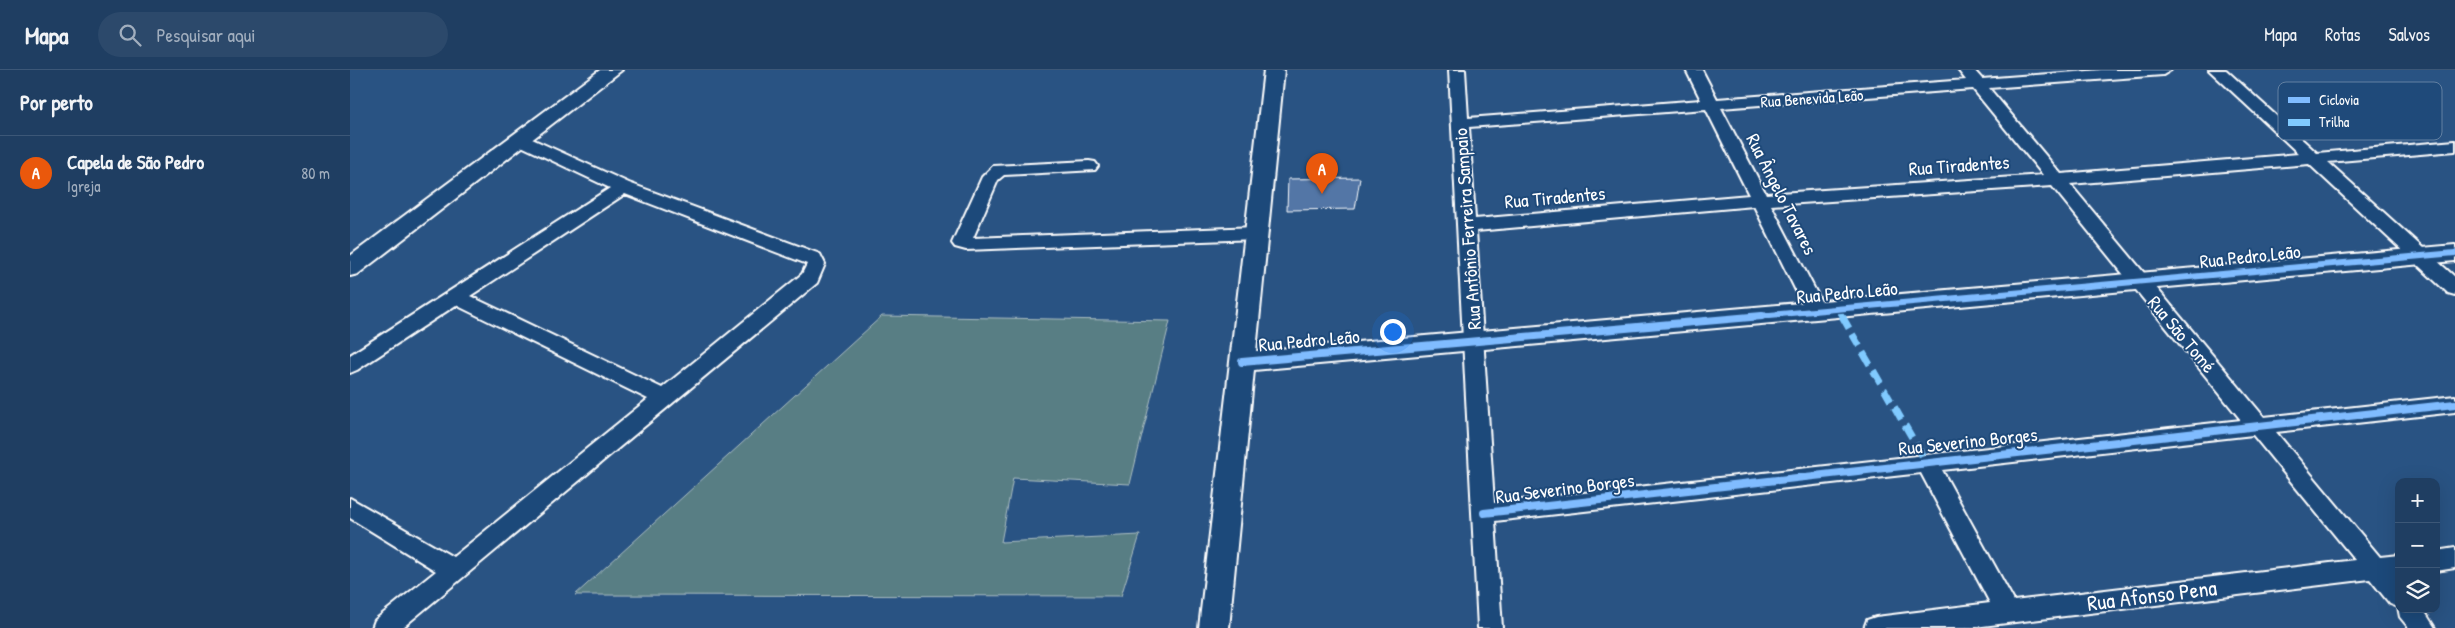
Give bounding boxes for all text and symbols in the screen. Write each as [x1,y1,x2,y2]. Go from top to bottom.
search box [98,12,448,57]
text: Mapa [25,19,68,51]
icon: search [116,21,144,49]
text: Pesquisar aqui [156,22,256,48]
text: Mapa [2264,22,2297,47]
text: Rotas [2325,22,2361,47]
text: Salvos [2389,22,2430,47]
legend [2278,82,2442,140]
street label: Rua Benevida Leão [1760,83,1865,113]
text: Por perto [20,88,93,117]
text: Ciclovia [2319,90,2359,109]
text: Trilha [2319,112,2350,131]
street label: Rua Antônio Ferreira Sampaio [1447,127,1487,331]
street label: Rua Ângelo Tavares [1740,129,1824,259]
text: Capela de São Pedro [67,149,204,175]
street label: Rua Tiradentes [1908,149,2010,181]
pin: A [1306,153,1338,194]
text: A [32,162,40,184]
text: 80 m [301,162,330,184]
text: Igreja [67,175,100,197]
street label: Rua Tiradentes [1504,180,1606,214]
street label: Rua Pedro Leão [2198,238,2302,274]
street label: Rua Pedro Leão [1795,275,1899,309]
street label: Rua São Tomé [2142,290,2222,378]
your location [1380,319,1406,345]
street label: Rua Pedro Leão [1257,323,1361,357]
street label: Rua Severino Borges [1897,421,2039,461]
street label: Rua Severino Borges [1494,467,1636,509]
map controls [2395,478,2440,613]
button: + [2395,478,2440,523]
button: − [2395,523,2440,568]
button: layers [2395,568,2440,613]
street label: Rua Afonso Pena [2086,572,2219,618]

